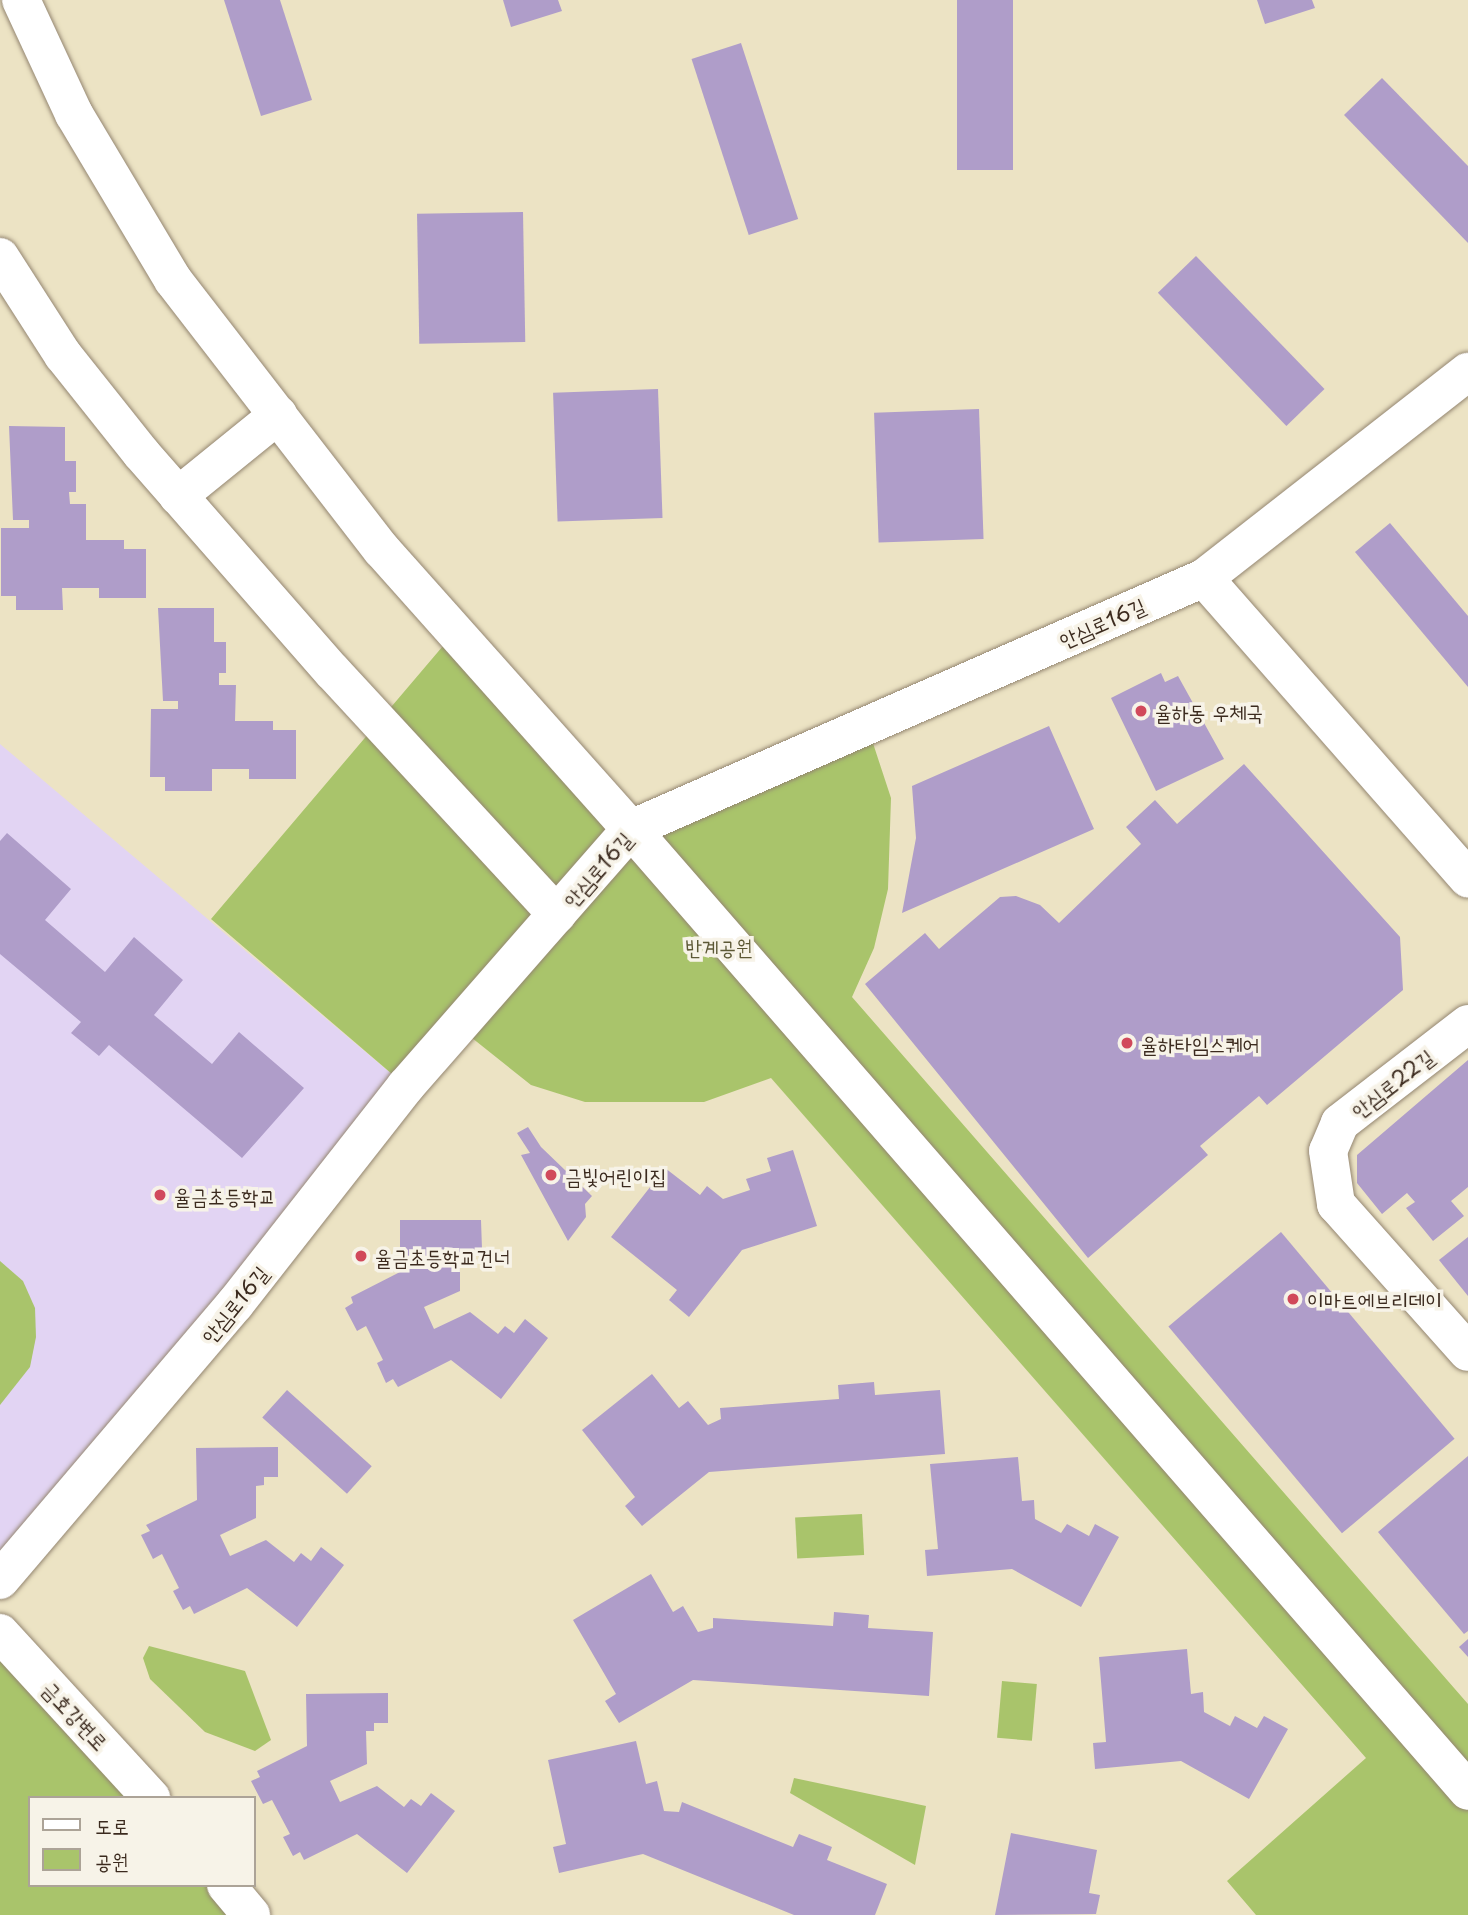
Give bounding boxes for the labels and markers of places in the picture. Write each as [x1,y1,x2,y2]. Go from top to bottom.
place label: 율하동 우체국 [1155,698,1263,724]
marker: 율하동 우체국 [1133,703,1149,719]
place label: 율하타임스퀘어 [1141,1030,1259,1056]
marker: 율하타임스퀘어 [1119,1035,1135,1051]
place label: 금빛어린이집 [565,1162,666,1188]
marker: 금빛어린이집 [543,1167,559,1183]
place label: 율금초등학교 [174,1182,275,1208]
marker: 율금초등학교 [152,1187,168,1203]
place label: 율금초등학교건너 [375,1243,510,1269]
marker: 율금초등학교건너 [353,1248,369,1264]
place label: 이마트에브리데이 [1307,1286,1442,1312]
marker: 이마트에브리데이 [1285,1291,1301,1307]

